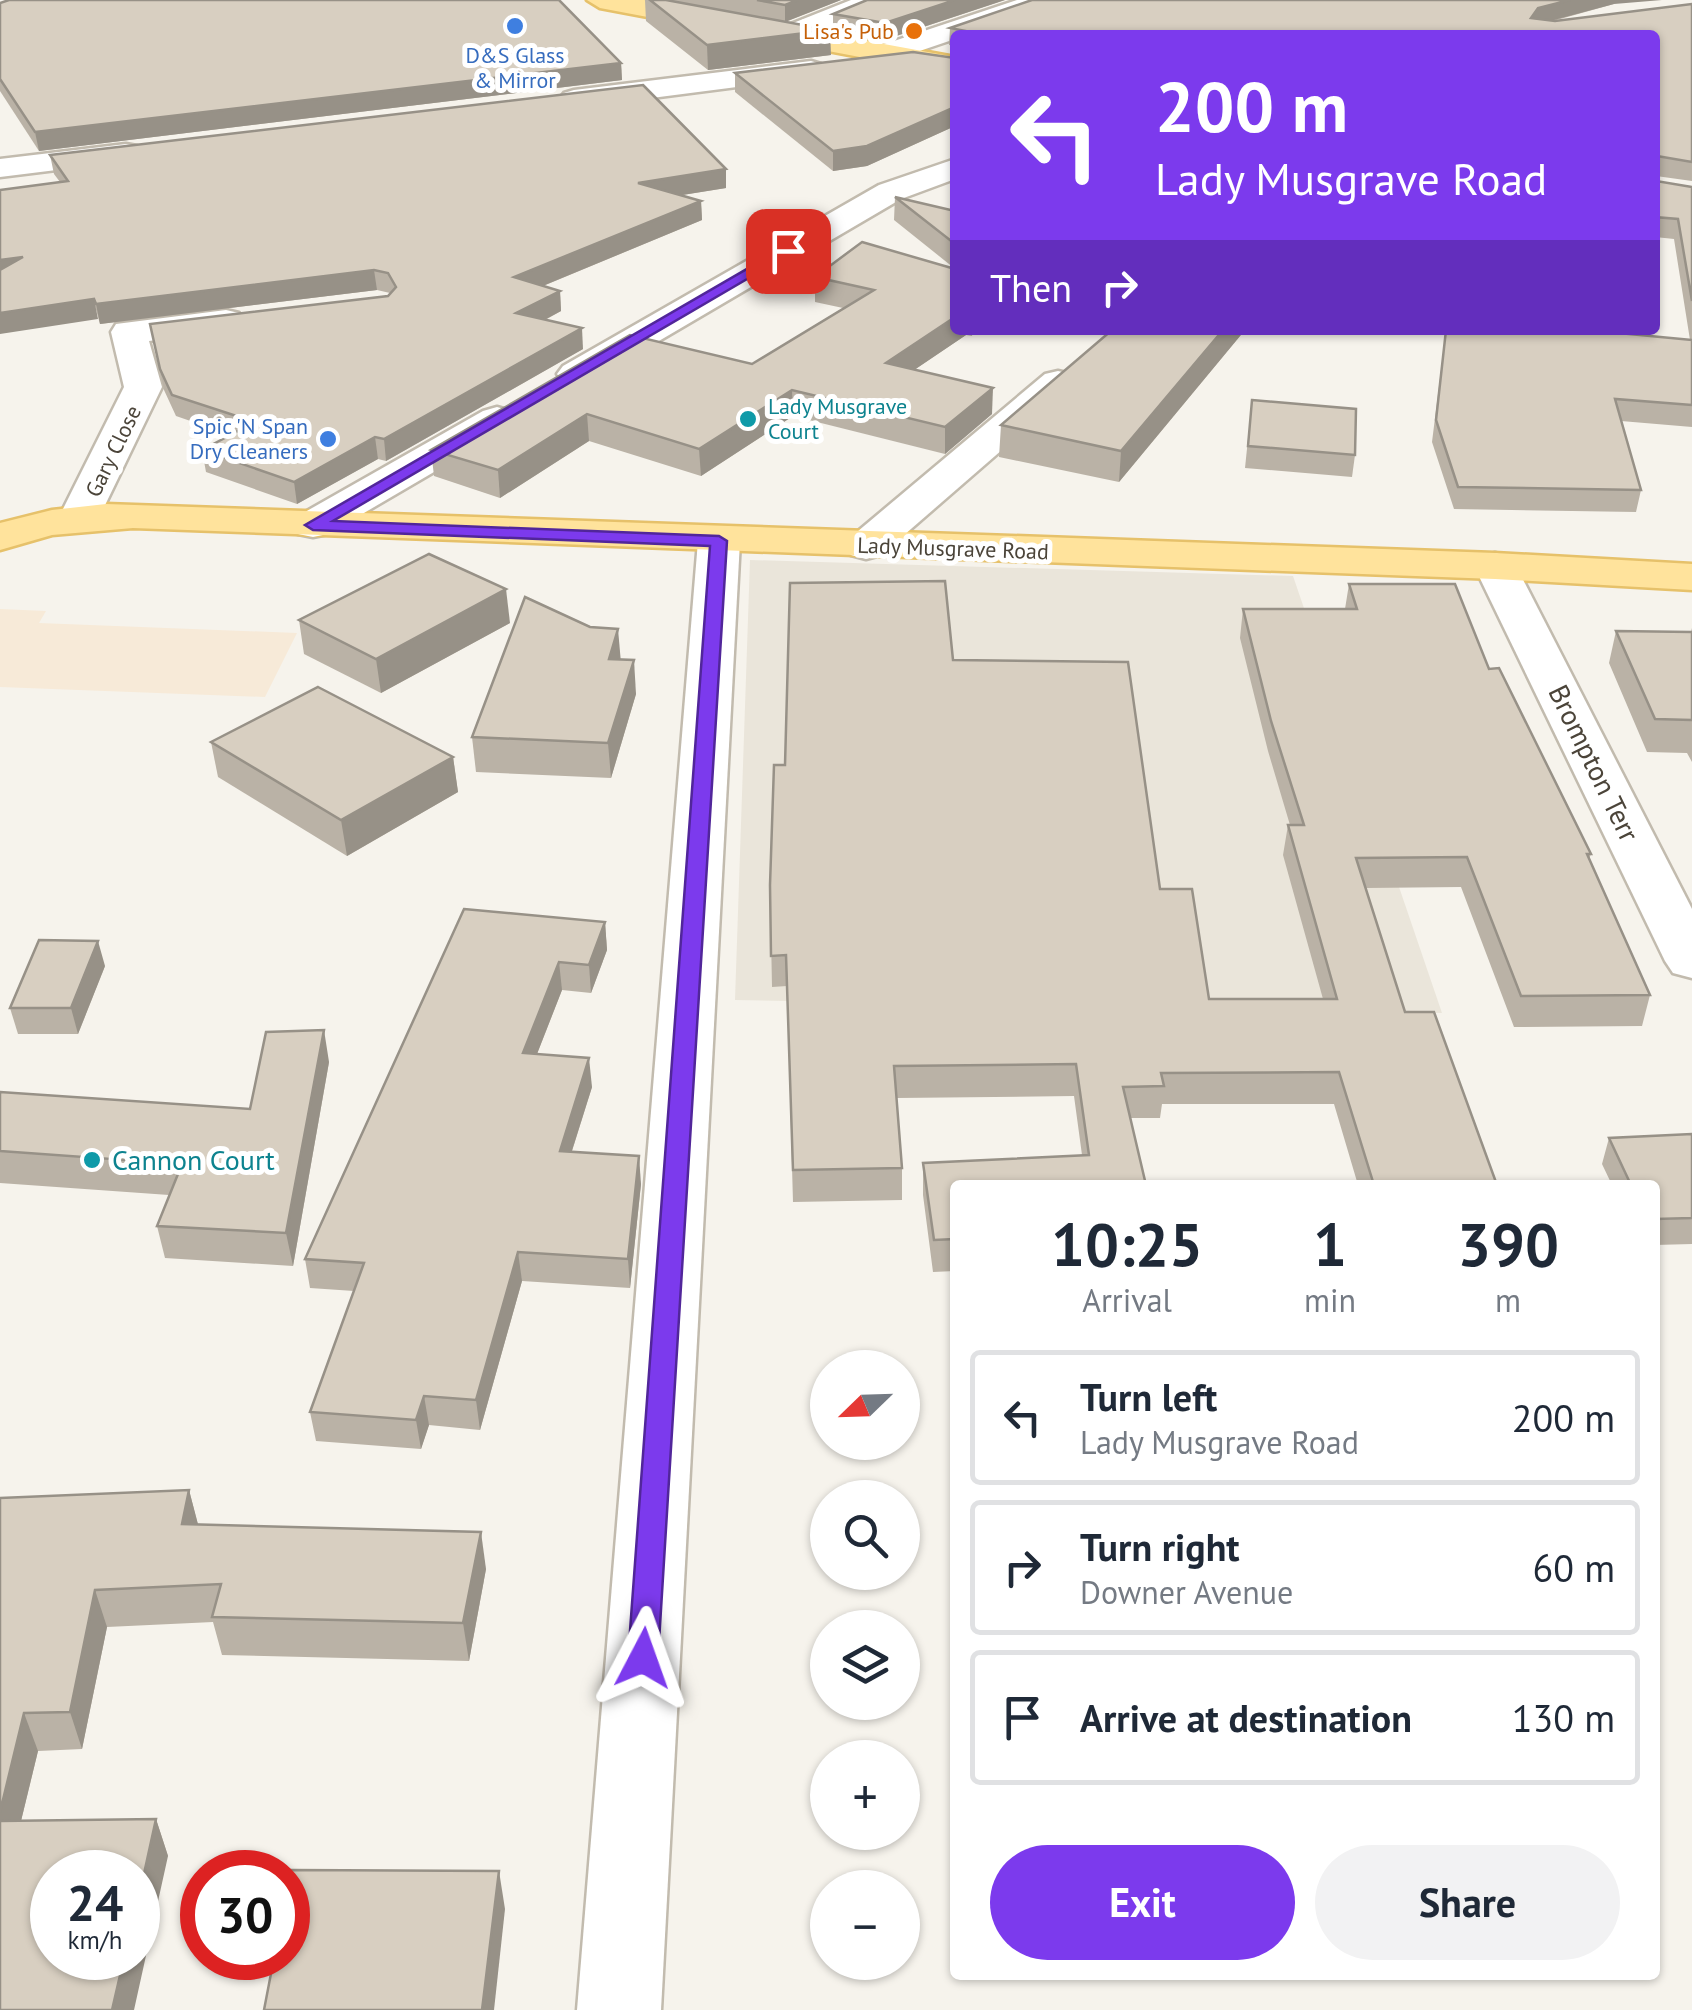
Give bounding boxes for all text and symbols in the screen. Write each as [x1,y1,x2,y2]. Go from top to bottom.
marker: D&S Glass & Mirror [504,15,526,37]
place label: Lisa's Pub [803,17,894,45]
marker: Lisa's Pub [903,20,925,42]
place label: D&S Glass & Mirror [465,41,565,94]
text: 200 m [1155,61,1348,151]
icon: left [990,70,1120,200]
text: Lady Musgrave Road [1155,149,1547,207]
pin [746,209,831,294]
icon: arrive [761,224,816,279]
icon: right [1092,260,1147,315]
text: Then [990,263,1072,312]
place label: Lady Musgrave Court [768,392,907,445]
street label: Gary Close [79,401,147,501]
marker: Lady Musgrave Court [737,408,759,430]
place label: Spic 'N Span Dry Cleaners [190,412,308,465]
marker: Spic 'N Span Dry Cleaners [317,428,339,450]
street label: Lady Musgrave Road [857,531,1049,565]
street label: Brompton Terr [1541,678,1649,848]
place label: Cannon Court [112,1141,275,1178]
marker: Cannon Court [81,1149,103,1171]
text: 10:25 [1051,1205,1203,1283]
text: 1 [1313,1205,1347,1283]
text: 390 [1457,1205,1559,1283]
text: Arrival [1082,1279,1172,1321]
text: min [1304,1279,1356,1321]
text: m [1495,1279,1521,1321]
north arrow [810,1350,920,1460]
map controls [810,1350,920,1980]
text: Turn left [1080,1372,1217,1421]
icon: left [995,1390,1050,1445]
text: 200 m [1512,1393,1615,1442]
text: Lady Musgrave Road [1080,1421,1359,1463]
button: search [810,1480,920,1590]
text: Turn right [1080,1522,1240,1571]
icon: right [995,1540,1050,1595]
text: 60 m [1533,1543,1615,1592]
text: Downer Avenue [1080,1571,1293,1613]
position arrow [591,1606,695,1710]
button: layers [810,1610,920,1720]
icon: arrive [995,1690,1050,1745]
text: Arrive at destination [1080,1693,1412,1742]
text: 130 m [1512,1693,1615,1742]
button: + [810,1740,920,1850]
button: Exit [990,1845,1295,1960]
button: Share [1315,1845,1620,1960]
speed limit sign: 30 [180,1850,310,1980]
text: 24 [67,1870,123,1935]
button: − [810,1870,920,1980]
text: km/h [68,1924,122,1956]

